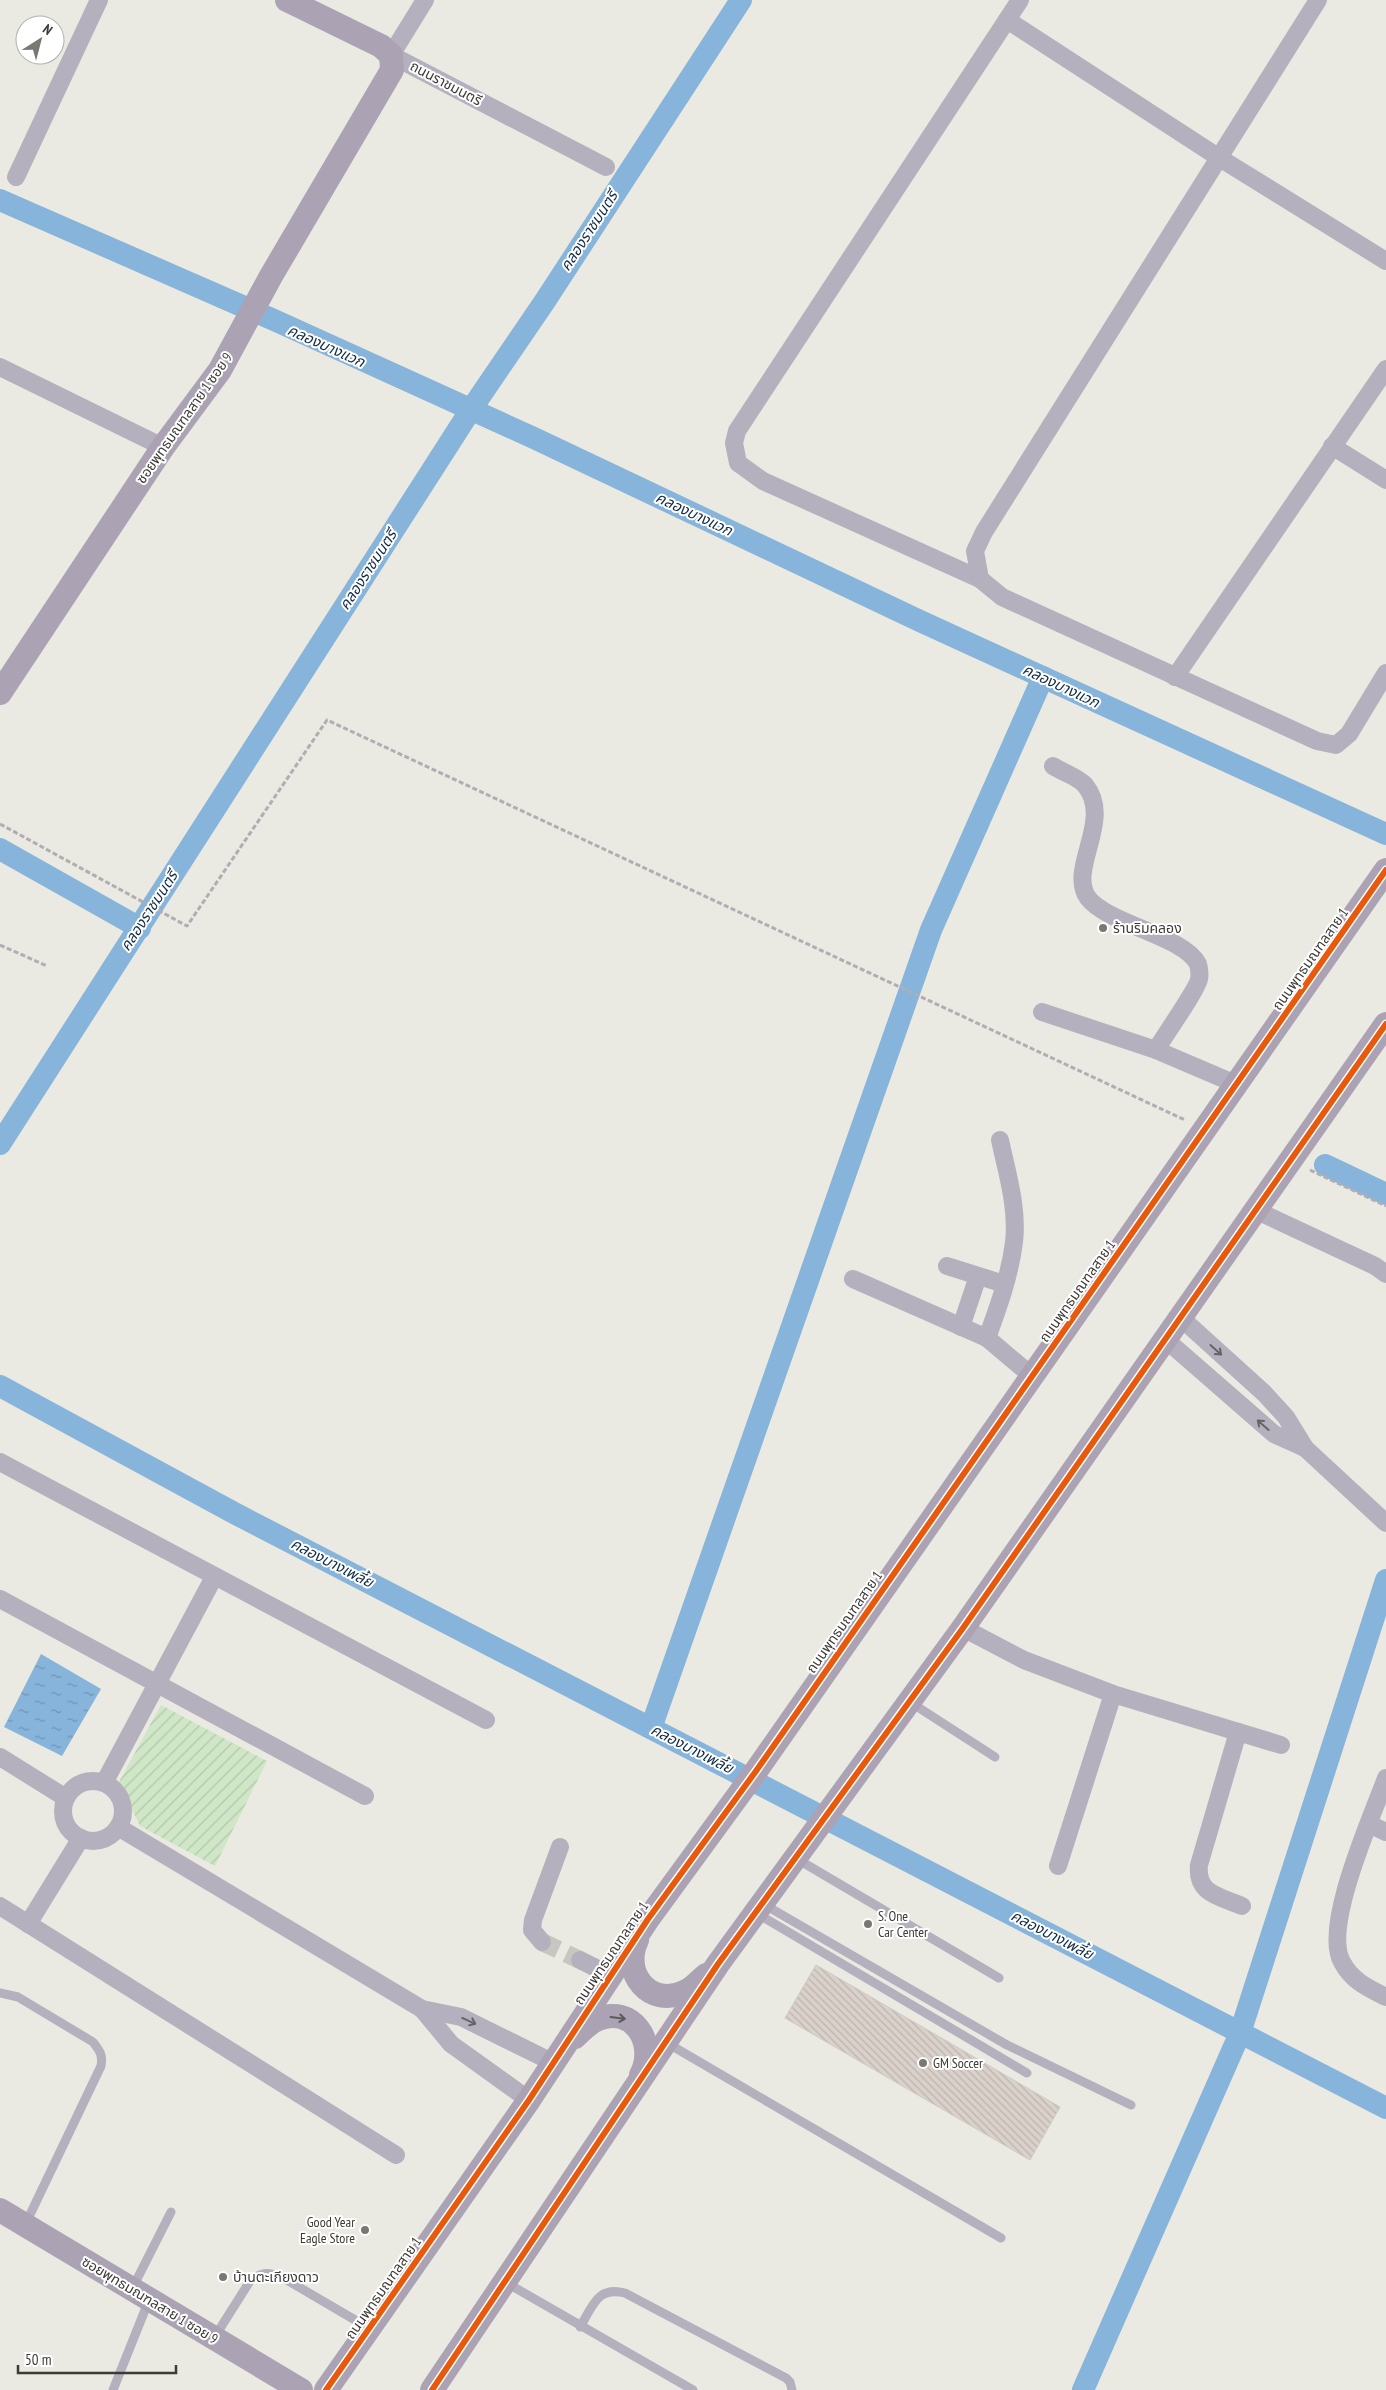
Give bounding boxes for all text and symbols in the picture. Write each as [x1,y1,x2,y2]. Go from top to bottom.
north arrow [15,15,65,65]
text: N [39,20,56,39]
street label: ถนนราชมนตรี [407,57,485,110]
water label: คลองราชมนตรี [556,185,623,274]
water label: คลองบางแวก [285,320,369,371]
street label: ซอยพุทธมณฑลสาย 1 ซอย 9 [132,349,236,487]
water label: คลองบางแวก [653,488,736,540]
water label: คลองราชมนตรี [335,524,402,613]
water label: คลองบางแวก [1020,660,1103,712]
water label: คลองราชมนตรี [116,865,183,954]
street label: ถนนพุทธมณฑลสาย 1 [1268,904,1352,1014]
place label: ร้านริมคลอง [1113,919,1182,937]
marker: ร้านริมคลอง [1097,922,1109,934]
street label: ถนนพุทธมณฑลสาย 1 [1035,1236,1119,1346]
one-way arrow [1210,1344,1223,1356]
one-way arrow [1257,1419,1270,1430]
water label: คลองบางเพลี้ย [288,1533,378,1592]
street label: ถนนพุทธมณฑลสาย 1 [802,1567,886,1677]
water label: คลองบางเพลี้ย [648,1719,738,1778]
street label: ถนนพุทธมณฑลสาย 1 [570,1898,652,2008]
water label: คลองบางเพลี้ย [1008,1905,1098,1964]
place label: S. One Car Center [878,1907,928,1941]
marker: S. One Car Center [862,1918,874,1930]
one-way arrow [609,2013,625,2023]
one-way arrow [461,2017,476,2027]
place label: GM Soccer [933,2054,983,2072]
marker: GM Soccer [917,2057,929,2069]
place label: Good Year Eagle Store [300,2213,355,2247]
marker: Good Year Eagle Store [359,2224,371,2236]
street label: ถนนพุทธมณฑลสาย 1 [341,2233,425,2343]
street label: ซอยพุทธมณฑลสาย 1 ซอย 9 [79,2252,221,2348]
place label: บ้านตะเกียงดาว [233,2268,319,2286]
marker: บ้านตะเกียงดาว [217,2271,229,2283]
scale bar [18,2342,175,2374]
text: 50 m [25,2350,51,2369]

